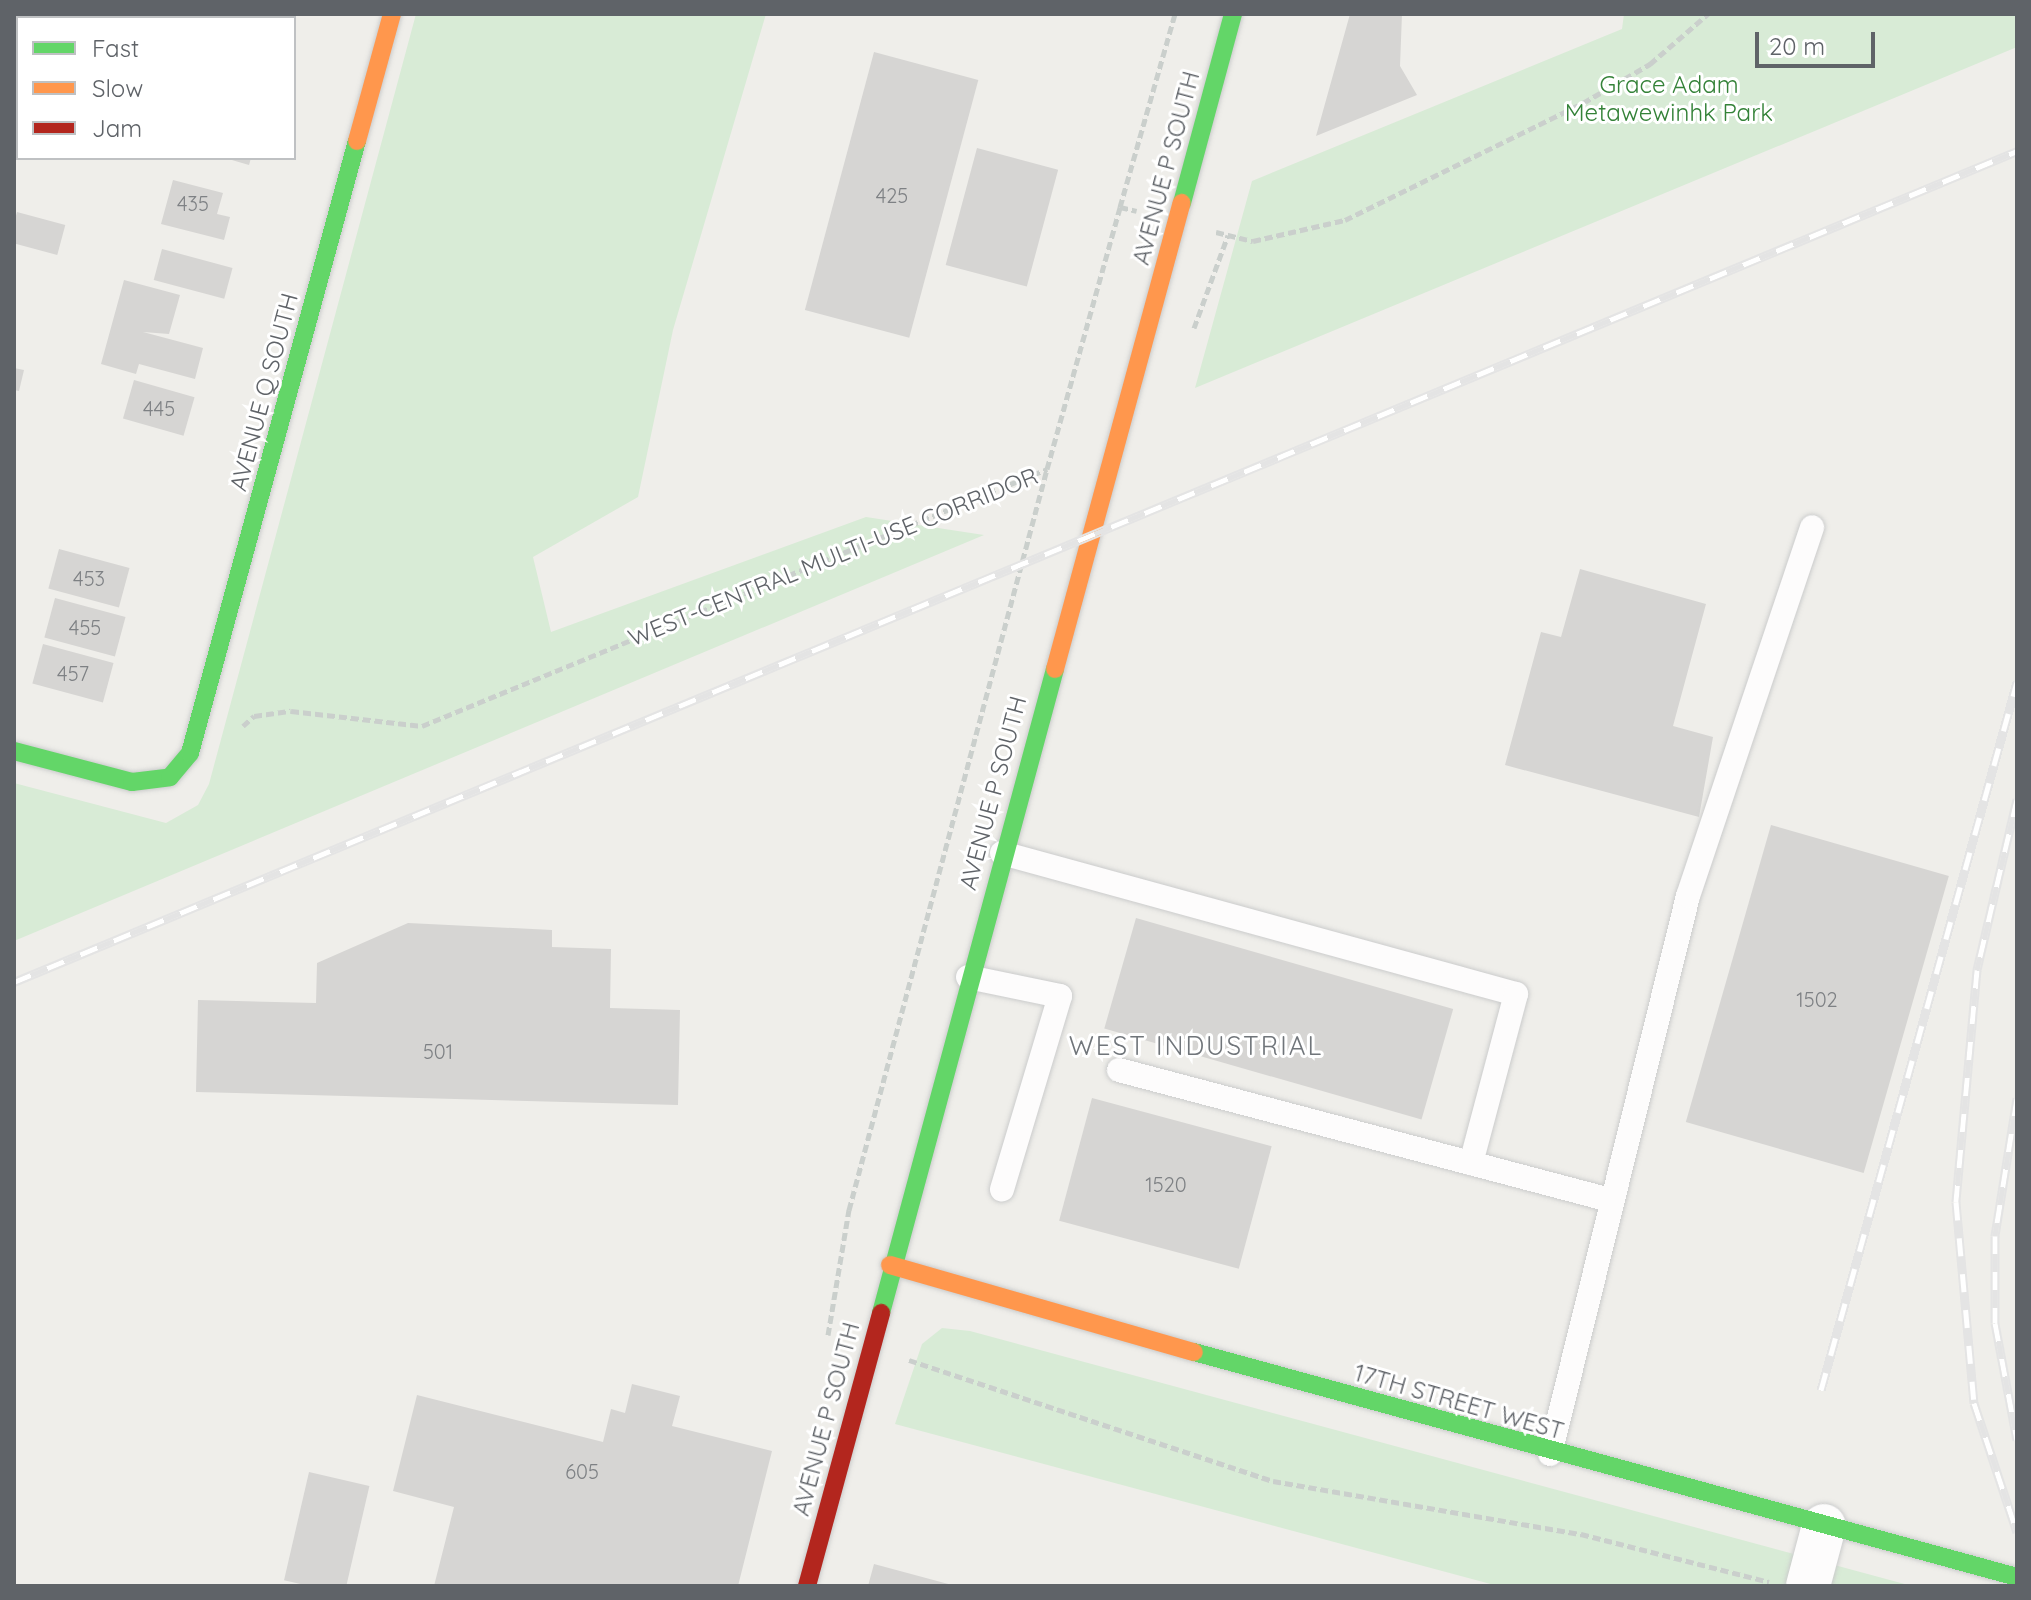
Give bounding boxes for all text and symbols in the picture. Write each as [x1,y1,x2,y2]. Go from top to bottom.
legend [16,16,296,160]
scale bar [1759,16,1879,66]
text: 20 m [1769,31,1825,61]
text: Fast [92,33,139,63]
street label: AVENUE P SOUTH [1126,68,1206,268]
park label: Grace Adam Metawewinhk Park [1565,71,1773,127]
text: Slow [92,73,143,103]
text: Jam [92,113,142,143]
house number: 425 [876,183,908,207]
house number: 435 [177,191,209,215]
street label: AVENUE Q SOUTH [224,290,304,494]
house number: 445 [143,396,175,420]
street label: WEST-CENTRAL MULTI-USE CORRIDOR [624,461,1042,653]
house number: 453 [73,566,105,590]
house number: 455 [69,615,101,639]
house number: 457 [57,661,89,685]
street label: AVENUE P SOUTH [953,693,1033,893]
house number: 1502 [1796,987,1838,1011]
district label: WEST INDUSTRIAL [1069,1030,1323,1062]
house number: 501 [423,1039,453,1063]
house number: 1520 [1145,1172,1187,1196]
street label: AVENUE P SOUTH [786,1319,866,1519]
street label: 17TH STREET WEST [1351,1358,1567,1446]
house number: 605 [565,1459,599,1483]

